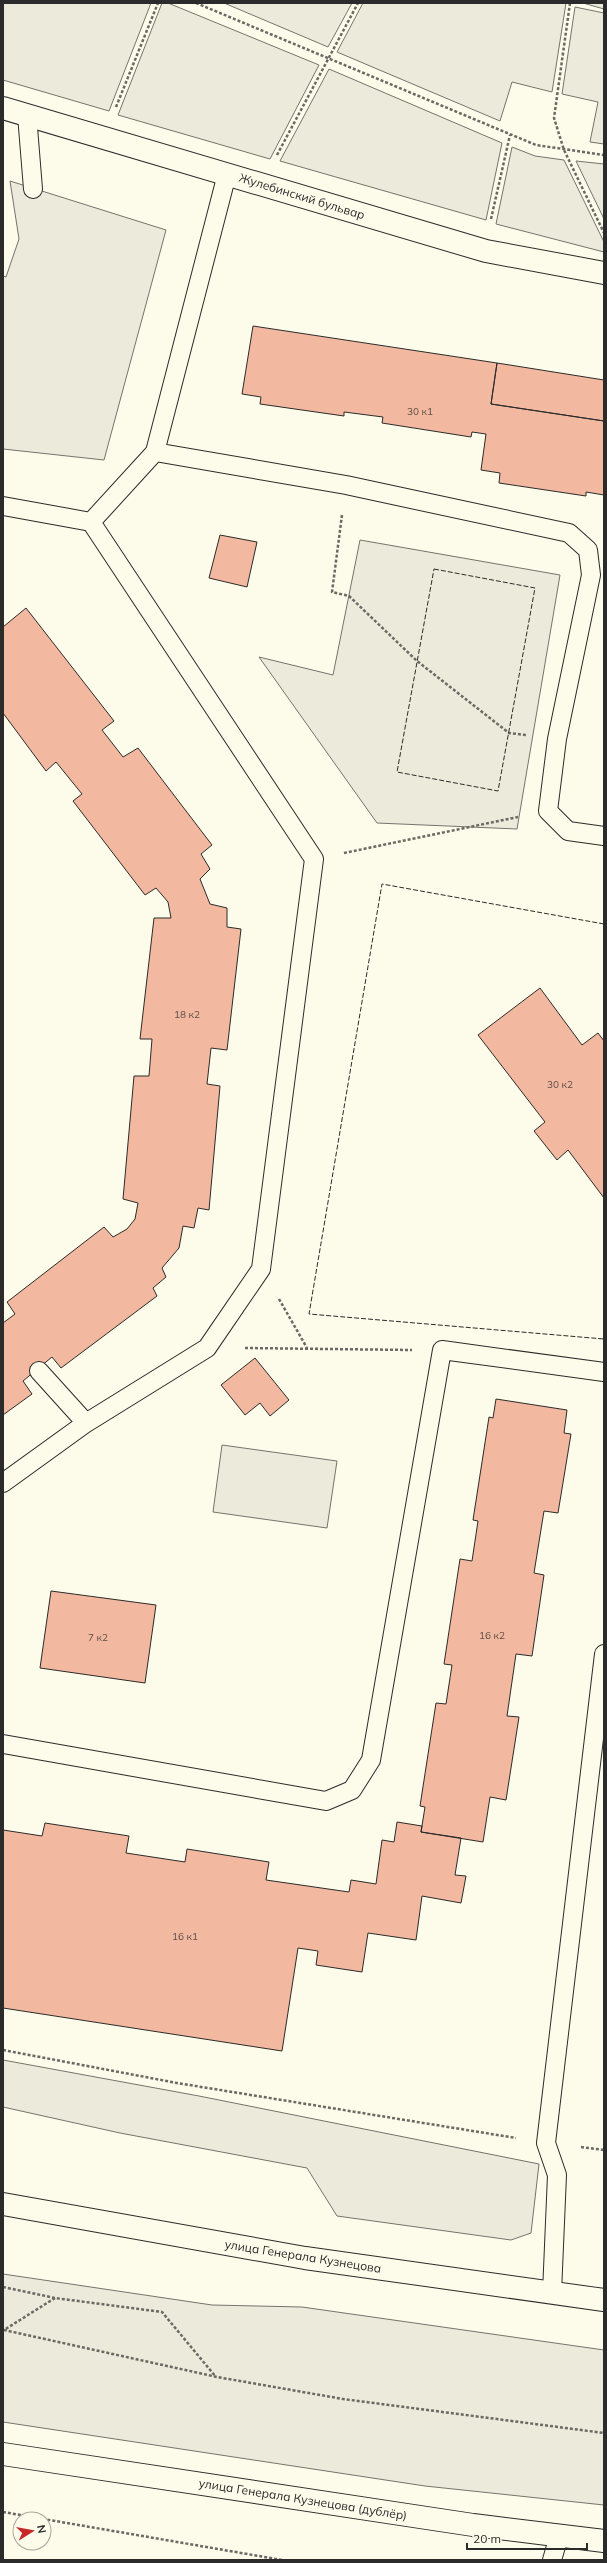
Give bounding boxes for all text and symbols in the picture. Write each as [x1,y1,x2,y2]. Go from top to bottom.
street label: Жулебинский бульвар [237,170,367,222]
house number: 30 к1 [407,405,433,418]
house number: 18 к2 [174,1008,200,1021]
house number: 30 к2 [547,1078,573,1091]
house number: 16 к2 [479,1629,505,1642]
house number: 7 к2 [88,1631,108,1644]
house number: 16 к1 [172,1930,198,1943]
street label: улица Генерала Кузнецова [224,2236,382,2276]
street label: улица Генерала Кузнецова (дублёр) [198,2475,408,2523]
north arrow [12,2511,52,2551]
text: N [34,2524,49,2535]
scale bar [467,2525,587,2551]
text: 20 m [473,2531,501,2546]

